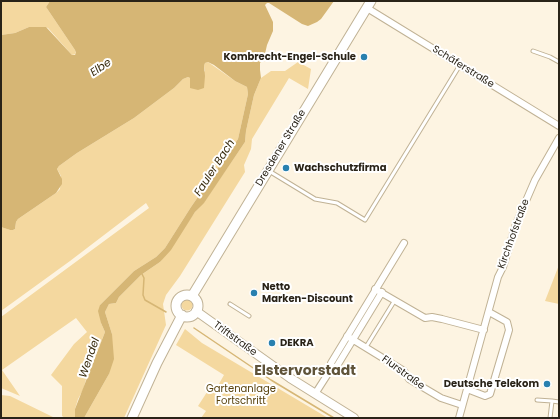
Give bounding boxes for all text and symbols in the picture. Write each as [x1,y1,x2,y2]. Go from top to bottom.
street label: Schäferstraße [430,43,496,91]
place label: Kombrecht-Engel-Schule [224,51,356,63]
marker: Kombrecht-Engel-Schule [359,52,369,62]
water label: Elbe [88,56,114,80]
street label: Dresdener Straße [253,108,309,188]
water label: Fauler Bach [192,137,238,199]
place label: Wachschutzfirma [294,162,386,174]
marker: Wachschutzfirma [281,163,291,173]
street label: Kirchhofstraße [496,198,532,270]
place label: Netto Marken-Discount [262,281,353,304]
marker: Netto Marken-Discount [249,288,259,298]
street label: Triftstraße [211,319,259,359]
water label: Wendel [77,336,103,380]
place label: DEKRA [280,337,314,349]
marker: DEKRA [267,338,277,348]
street label: Flurstraße [379,353,427,393]
district label: Elstervorstadt [254,363,356,379]
place label: Deutsche Telekom [444,378,539,390]
marker: Deutsche Telekom [542,379,552,389]
park label: Gartenanlage Fortschritt [206,383,276,406]

